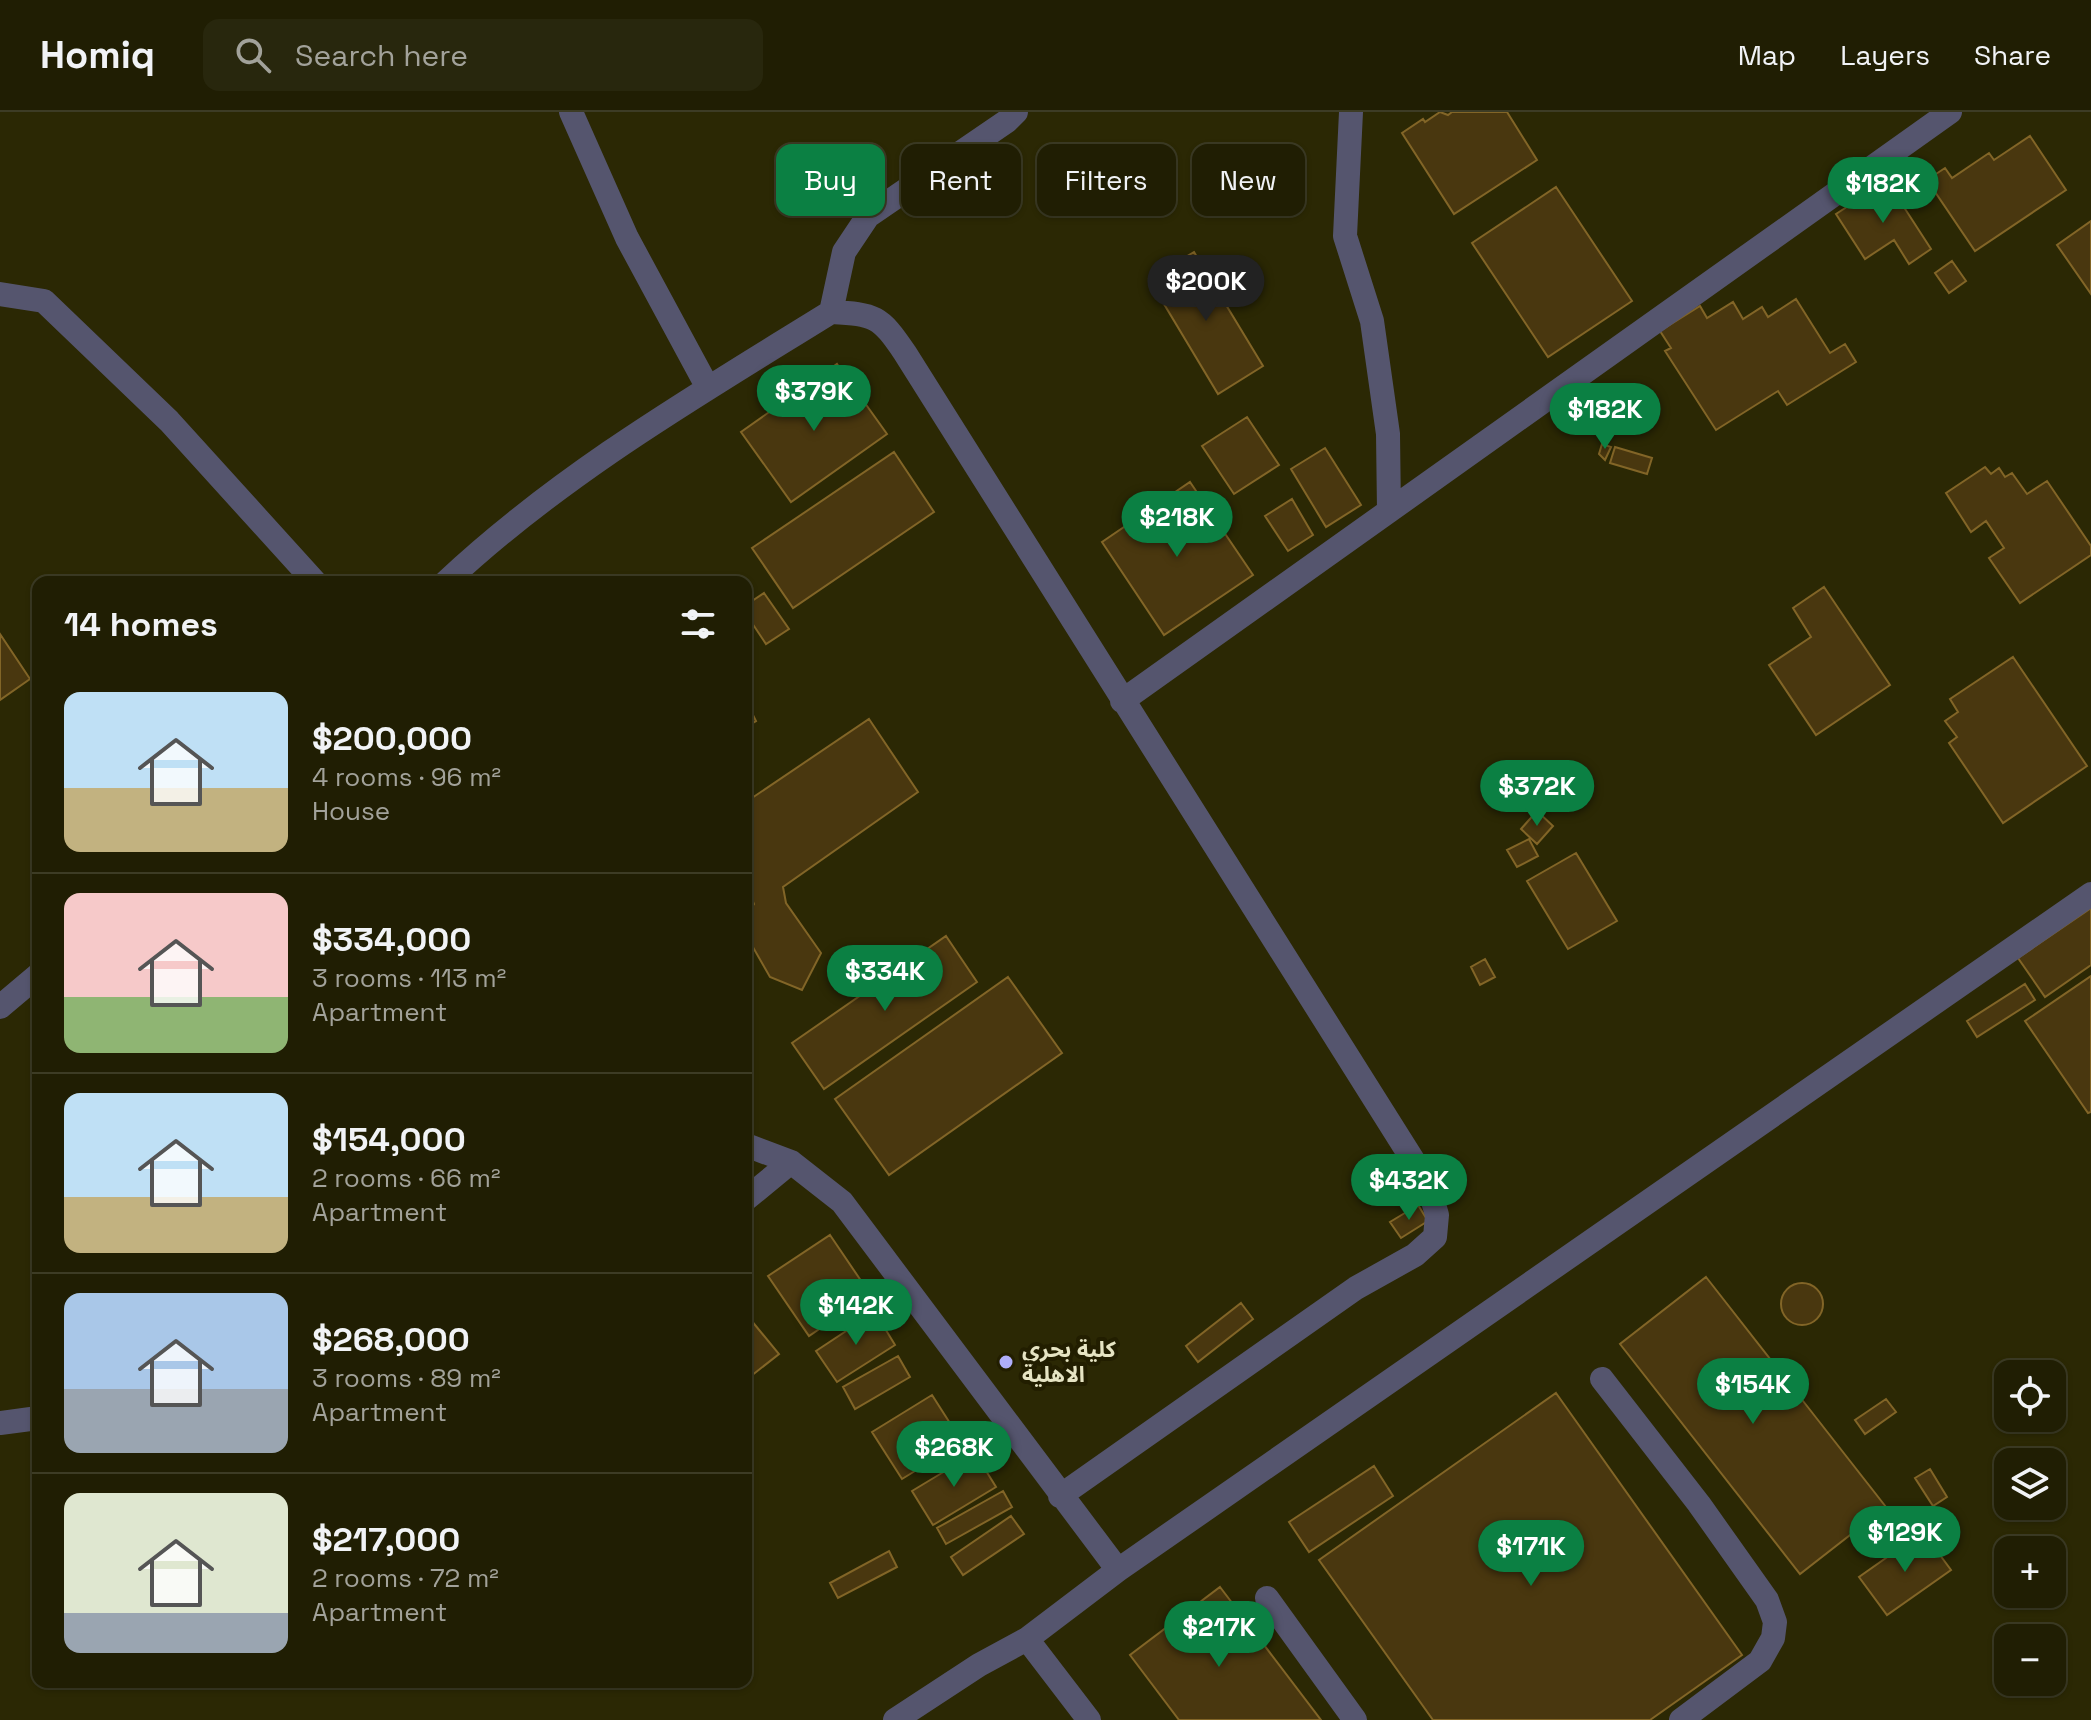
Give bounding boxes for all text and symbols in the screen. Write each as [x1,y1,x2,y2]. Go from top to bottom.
search box [203,19,763,91]
text: Homiq [40,31,155,79]
icon: search [231,33,275,77]
text: Search here [295,36,468,75]
text: Map [1738,37,1796,73]
text: Layers [1840,37,1930,73]
text: Share [1974,37,2051,73]
chip: Buy [776,144,885,216]
chip: Rent [901,144,1021,216]
chip: Filters [1037,144,1176,216]
chip: New [1192,144,1305,216]
pin: $182K [1827,157,1939,225]
text: $182K [1846,166,1920,200]
pin: $200K [1150,255,1262,323]
text: $200K [1165,264,1247,298]
pin: $379K [758,365,870,433]
text: $379K [775,374,853,408]
pin: $182K [1549,383,1661,451]
text: $182K [1568,392,1642,426]
pin: $218K [1121,491,1233,559]
text: $218K [1140,500,1214,534]
icon: filters [676,602,720,646]
text: 14 homes [64,603,218,646]
text: $200,000 [312,717,472,760]
icon: home [128,724,224,820]
text: 4 rooms · 96 m² [312,760,501,794]
pin: $372K [1481,760,1593,828]
text: $372K [1498,769,1576,803]
text: House [312,794,390,828]
text: $334,000 [312,918,471,961]
icon: home [128,925,224,1021]
pin: $334K [829,945,941,1013]
text: $334K [845,954,925,988]
text: 3 rooms · 113 m² [312,961,506,995]
text: Apartment [312,995,447,1029]
text: $154,000 [312,1118,466,1161]
icon: home [128,1125,224,1221]
pin: $432K [1353,1154,1465,1222]
text: 2 rooms · 66 m² [312,1161,501,1195]
text: $432K [1369,1163,1449,1197]
text: Apartment [312,1195,447,1229]
pin: $142K [800,1279,912,1347]
text: $142K [818,1288,894,1322]
text: $268,000 [312,1318,470,1361]
icon: home [128,1325,224,1421]
place label: كلية بحري الاهلية [1022,1335,1117,1388]
marker: كلية بحري الاهلية [997,1353,1015,1371]
pin: $154K [1697,1358,1809,1426]
map controls [1994,1360,2066,1696]
button: locate [1994,1360,2066,1432]
text: 3 rooms · 89 m² [312,1361,501,1395]
text: $154K [1715,1367,1791,1401]
text: Apartment [312,1395,447,1429]
pin: $268K [898,1421,1010,1489]
text: $268K [914,1430,994,1464]
button: layers [1994,1448,2066,1520]
pin: $129K [1849,1506,1961,1574]
text: $129K [1867,1515,1943,1549]
text: $217,000 [312,1518,460,1561]
pin: $171K [1475,1520,1587,1588]
icon: home [128,1525,224,1621]
text: $171K [1496,1529,1566,1563]
button: + [1994,1536,2066,1608]
text: 2 rooms · 72 m² [312,1561,499,1595]
text: Apartment [312,1595,447,1629]
pin: $217K [1163,1601,1275,1669]
text: $217K [1182,1610,1256,1644]
button: − [1994,1624,2066,1696]

